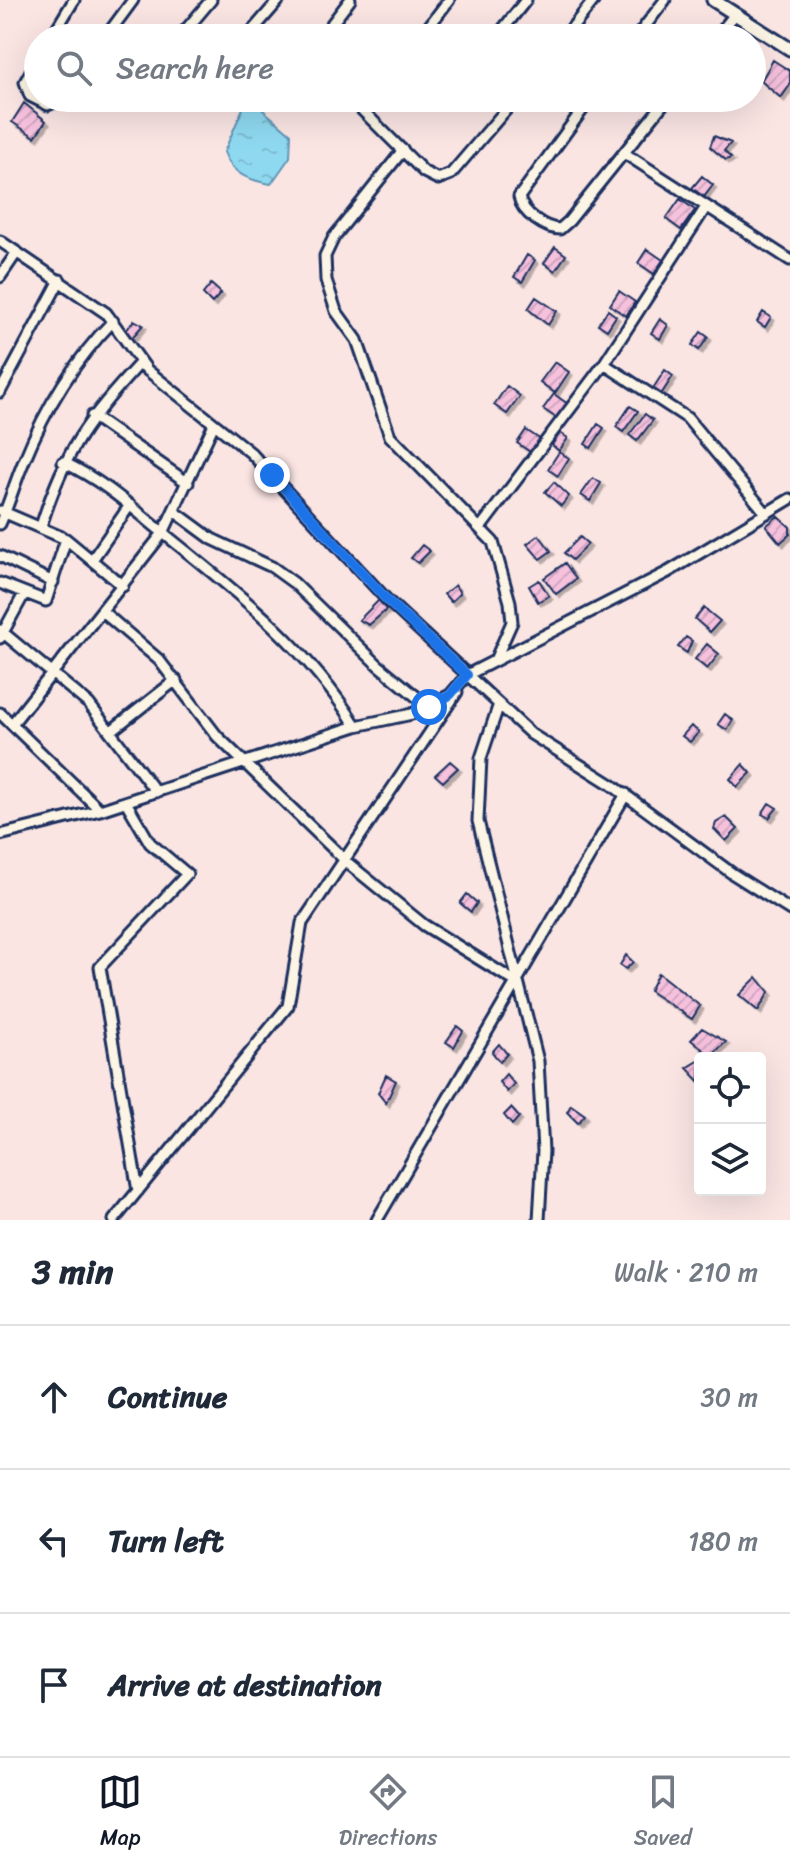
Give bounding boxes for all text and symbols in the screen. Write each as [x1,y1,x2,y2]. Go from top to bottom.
search box [24,24,766,112]
text: Search here [116,41,274,95]
icon: search [52,46,96,90]
route end [254,457,290,493]
route start [411,689,447,725]
map controls [694,1052,766,1196]
button: locate [694,1052,766,1124]
button: layers [694,1124,766,1196]
text: 3 min [32,1242,113,1302]
text: Walk · 210 m [614,1249,758,1295]
text: Continue [108,1370,227,1424]
text: 30 m [701,1374,758,1420]
icon: ahead [32,1375,76,1419]
text: Turn left [108,1514,224,1568]
text: 180 m [688,1518,758,1564]
icon: left [32,1519,76,1563]
text: Arrive at destination [108,1658,382,1712]
icon: arrive [32,1663,76,1707]
tab: Map [98,1770,142,1857]
tab: Directions [339,1770,437,1857]
tab: Saved [634,1770,692,1857]

